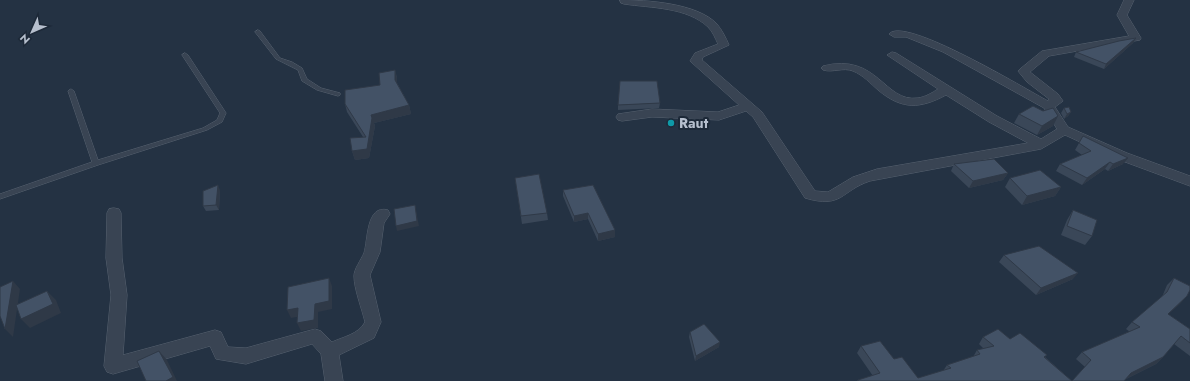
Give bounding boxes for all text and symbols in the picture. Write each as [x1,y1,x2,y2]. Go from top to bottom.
north arrow [12,12,52,52]
text: N [16,30,34,48]
place label: Raut [679,113,709,133]
marker: Raut [666,118,676,128]

